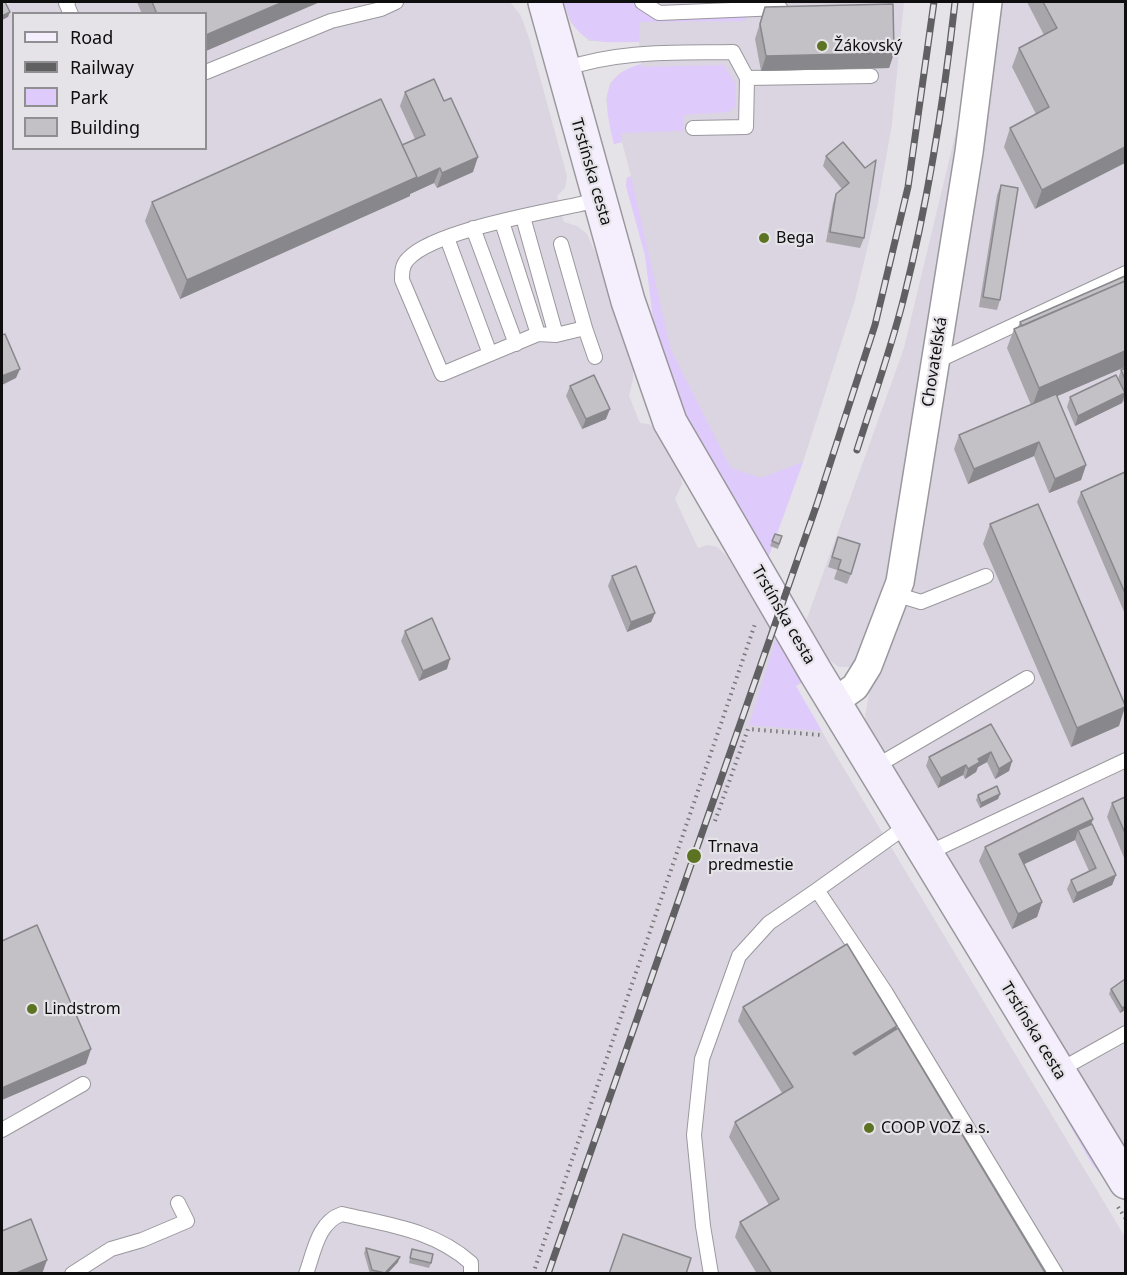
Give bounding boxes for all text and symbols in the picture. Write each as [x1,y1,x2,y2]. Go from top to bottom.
legend [12,12,207,150]
text: Road [70,25,113,49]
place label: Žákovský [834,36,903,56]
marker: Žákovský [815,39,829,53]
text: Railway [70,55,134,79]
text: Park [70,85,108,109]
text: Building [70,115,140,139]
street label: Trstínska cesta [567,116,615,228]
place label: Bega [776,228,814,248]
marker: Bega [757,231,771,245]
street label: Chovateľská [918,316,952,408]
street label: Trstínska cesta [747,562,819,668]
place label: Trnava predmestie [708,837,794,875]
marker: Trnava predmestie [685,847,703,865]
street label: Trstínska cesta [996,979,1070,1083]
place label: Lindstrom [44,999,121,1019]
marker: Lindstrom [25,1002,39,1016]
place label: COOP VOZ a.s. [881,1118,990,1138]
marker: COOP VOZ a.s. [862,1121,876,1135]

